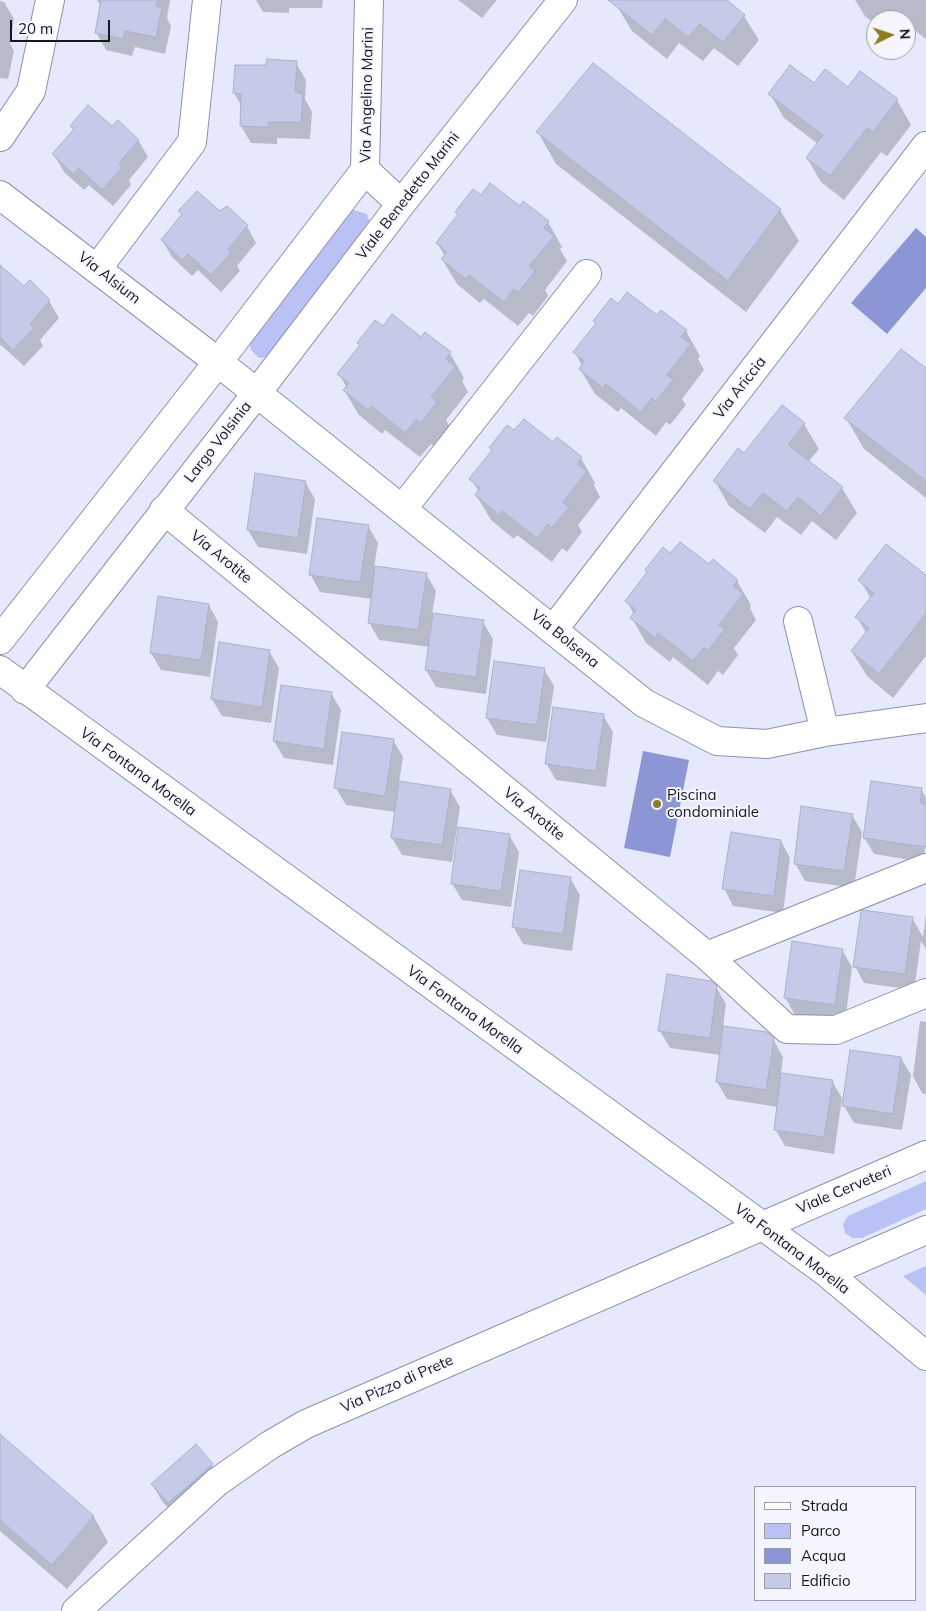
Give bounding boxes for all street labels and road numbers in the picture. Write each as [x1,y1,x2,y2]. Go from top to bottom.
street label: Via Angelino Marini [357,27,377,163]
street label: Viale Benedetto Marini [353,129,463,263]
street label: Via Alsium [74,248,144,308]
street label: Via Ariccia [710,353,770,423]
street label: Largo Volsinia [181,398,255,486]
street label: Via Arotite [187,527,255,587]
street label: Via Bolsena [527,606,603,672]
street label: Via Fontana Morella [76,724,200,820]
street label: Via Arotite [500,784,568,844]
street label: Via Fontana Morella [403,962,527,1058]
street label: Viale Cerveteri [794,1162,894,1218]
street label: Via Fontana Morella [731,1200,853,1298]
street label: Via Pizzo di Prete [338,1351,456,1417]

